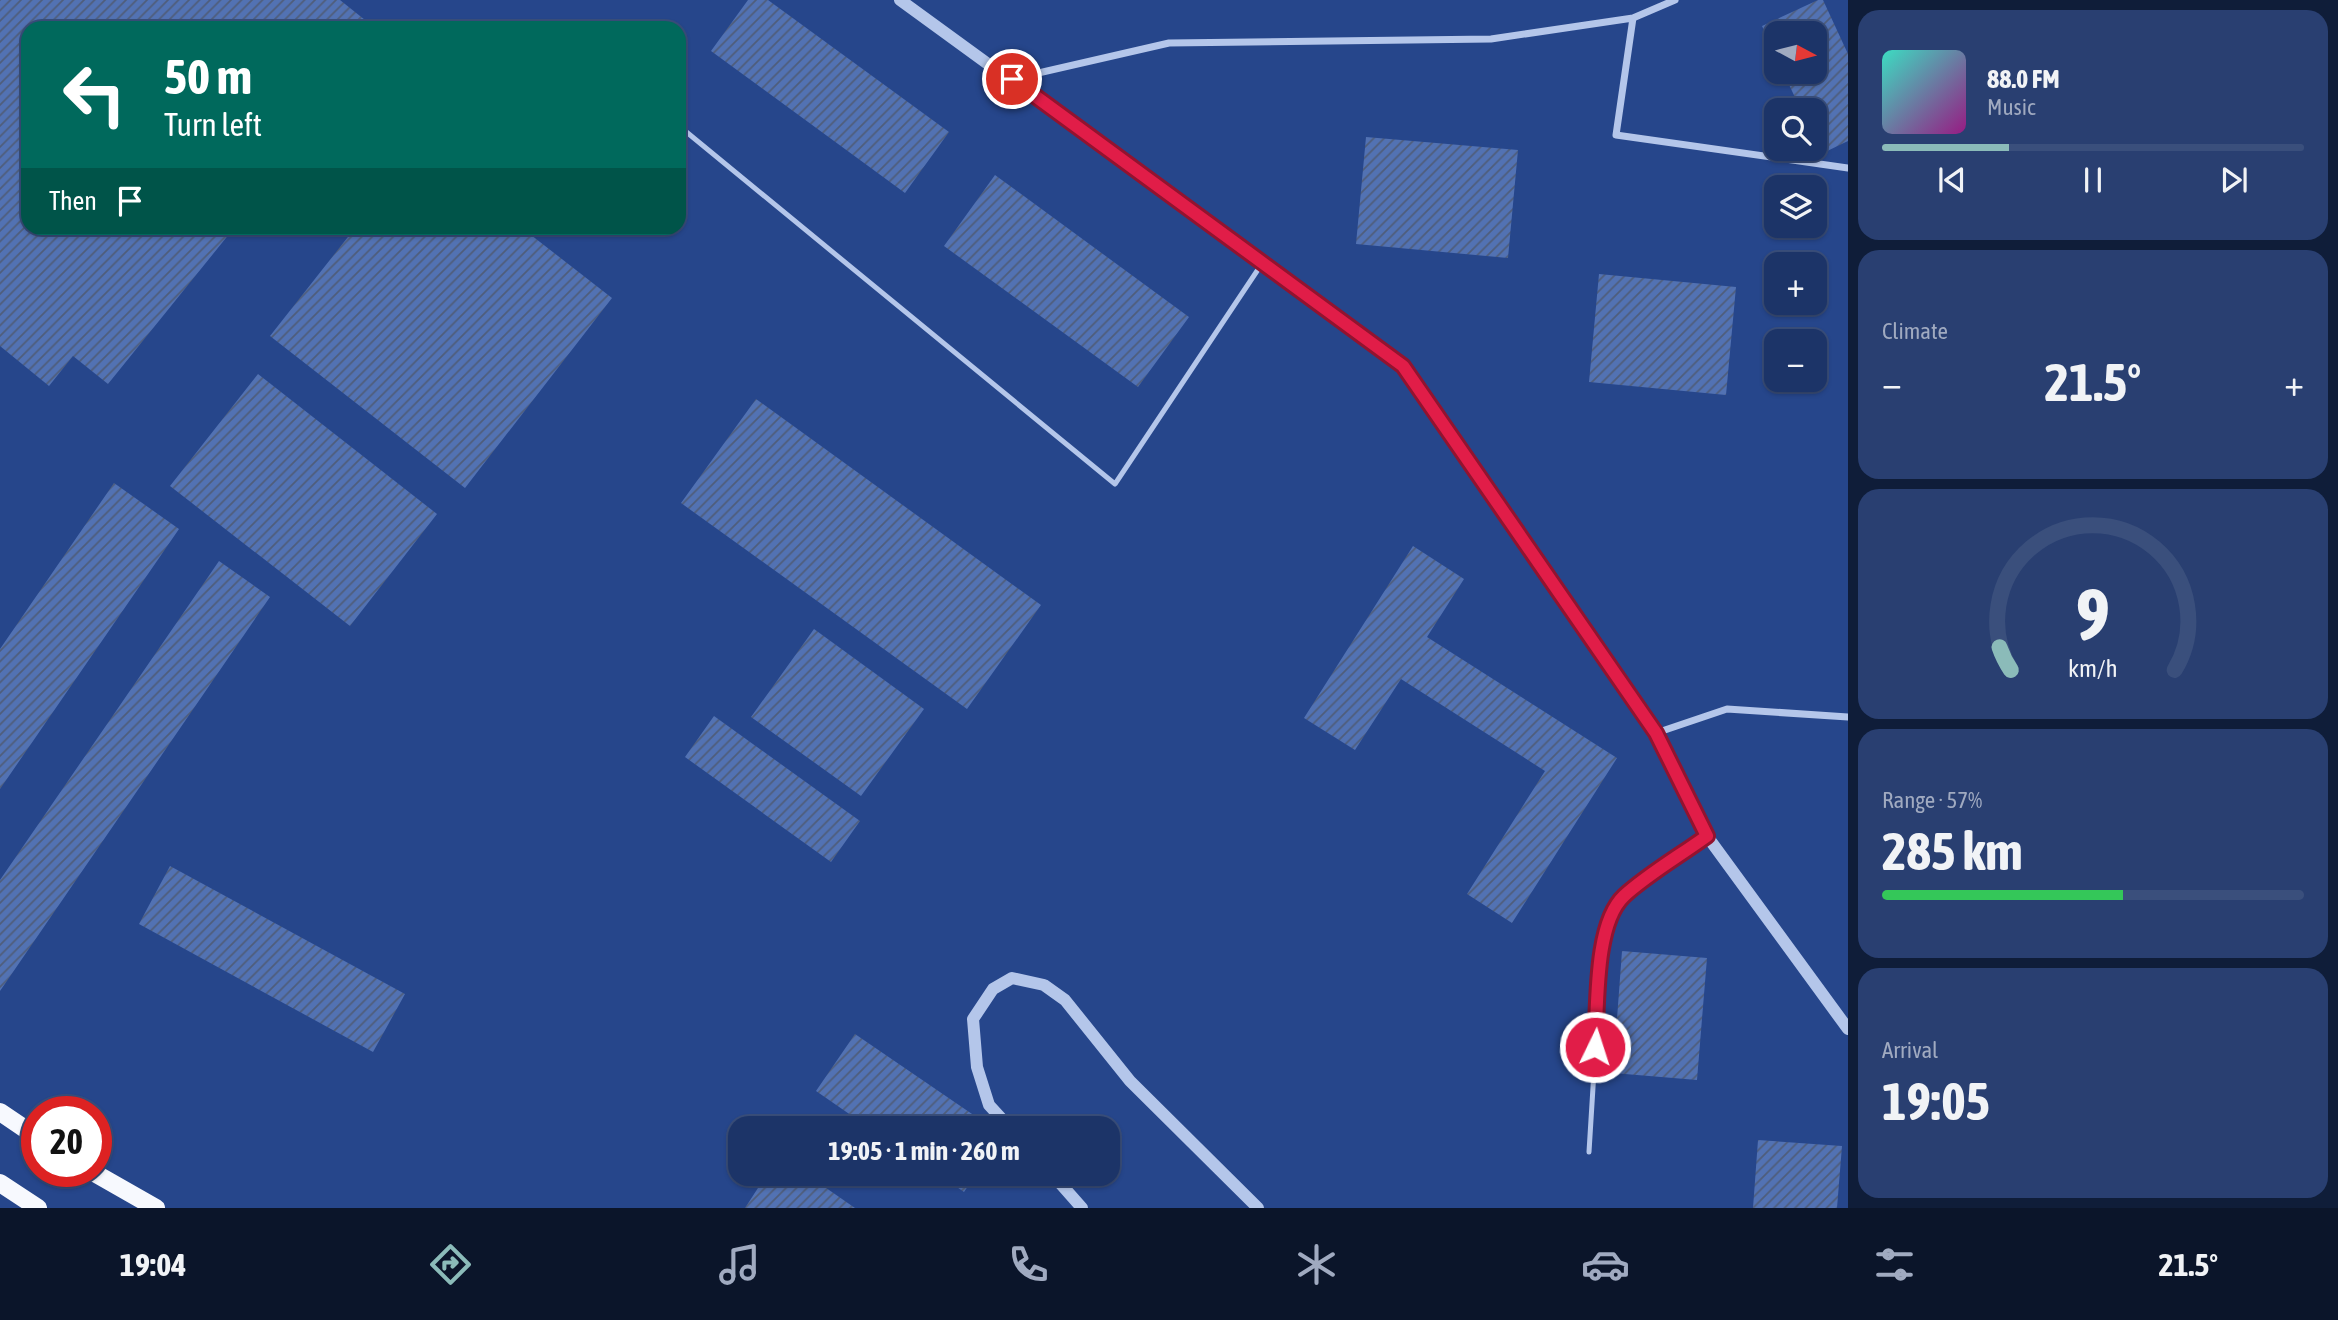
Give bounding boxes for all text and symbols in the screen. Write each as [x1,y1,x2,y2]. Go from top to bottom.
north arrow [1764,21,1827,84]
map controls [1764,21,1827,392]
text: 50 m [164,48,252,104]
icon: left [49,49,140,140]
pin [982,49,1042,109]
icon: arrive [993,60,1031,98]
text: 88.0 FM [1987,64,2060,94]
text: Music [1987,94,2035,120]
button: search [1764,98,1827,161]
text: Turn left [164,106,262,143]
icon: previous [1933,161,1971,199]
icon: pause [2074,161,2112,199]
icon: next [2215,161,2253,199]
button: layers [1764,175,1827,238]
icon: arrive [111,182,149,220]
text: Then [49,186,97,216]
button: + [1764,252,1827,315]
text: Climate [1882,318,1948,344]
button: − [1764,329,1827,392]
text: 21.5° [2045,352,2141,412]
text: − [1882,361,1902,404]
text: + [2284,361,2304,404]
text: 9 [2076,572,2110,655]
text: km/h [2068,654,2118,682]
text: Range · 57% [1882,787,1982,813]
text: 285 km [1882,821,2023,881]
position arrow [1558,1010,1632,1084]
text: Arrival [1882,1037,1938,1063]
text: 19:05 [1882,1071,1990,1131]
speed limit sign: 20 [21,1096,112,1187]
text: 19:05 · 1 min · 260 m [828,1136,1020,1166]
icon: directions [426,1240,475,1289]
icon: music [715,1240,764,1289]
icon: phone [1004,1240,1053,1289]
icon: climate [1292,1240,1341,1289]
icon: car [1581,1240,1630,1289]
icon: filters [1870,1240,1919,1289]
text: 19:04 [120,1246,186,1283]
text: 21.5° [2158,1246,2218,1283]

